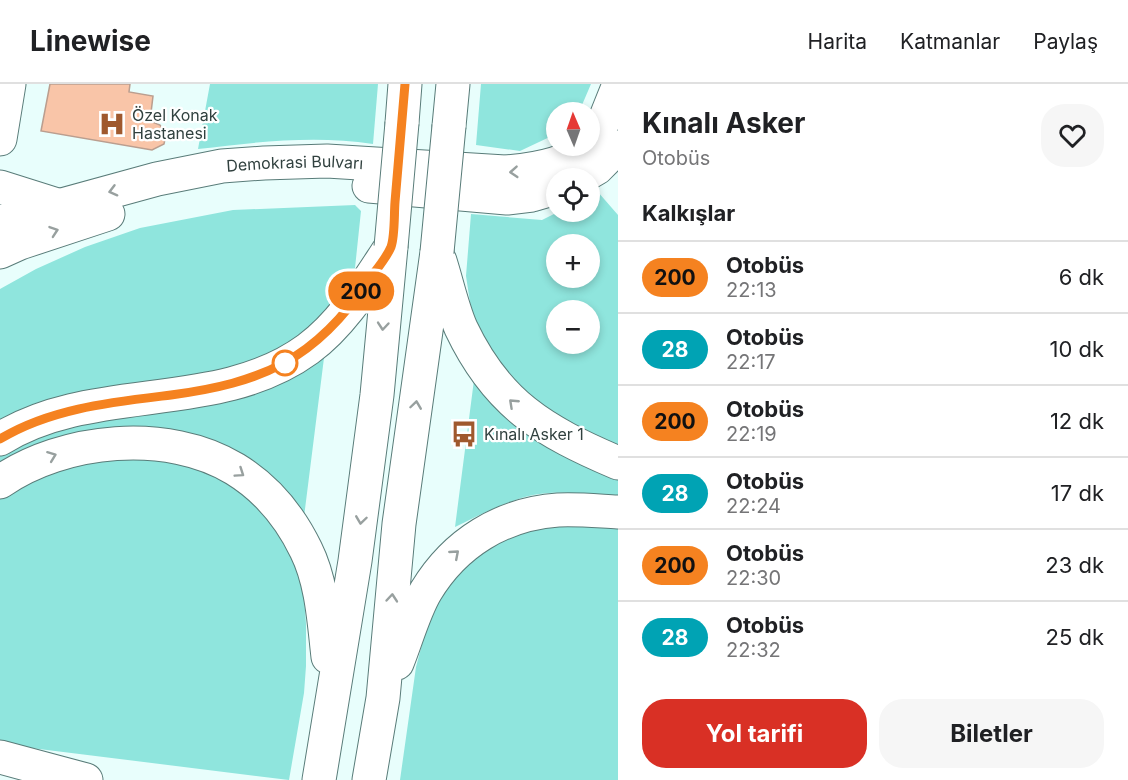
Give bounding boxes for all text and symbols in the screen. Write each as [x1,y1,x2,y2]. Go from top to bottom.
text: Linewise [30,24,151,58]
text: Harita [808,29,867,54]
text: Katmanlar [900,29,1000,54]
text: Paylaş [1033,29,1098,54]
north arrow [546,102,600,156]
map controls [546,102,600,354]
button: heart [1041,104,1104,167]
place label: Özel Konak Hastanesi [132,105,218,143]
text: Kınalı Asker [642,106,805,140]
hospital icon: Özel Konak Hastanesi [97,109,127,139]
text: Otobüs [642,146,710,170]
street label: Demokrasi Bulvarı [226,151,364,176]
one-way arrow [510,165,519,178]
button: locate [546,168,600,222]
one-way arrow [108,183,118,196]
text: Kalkışlar [642,200,735,226]
one-way arrow [48,225,59,238]
button: + [546,234,600,288]
text: Otobüs [726,252,804,278]
text: 6 dk [1059,264,1104,290]
text: 200 [654,265,696,290]
line badge: 200 [326,272,395,310]
text: 22:13 [726,278,777,302]
text: 200 [340,279,382,304]
button: − [546,300,600,354]
one-way arrow [377,322,390,331]
text: Otobüs [726,324,804,350]
text: 10 dk [1049,336,1104,362]
text: 28 [662,337,688,362]
unlabelled marker [272,350,298,376]
text: 22:17 [726,350,776,374]
text: Otobüs [726,396,804,422]
one-way arrow [510,399,520,410]
one-way arrow [409,400,421,409]
text: 12 dk [1050,408,1104,434]
text: 200 [654,409,696,434]
bus stop icon: Kınalı Asker 1 [449,419,479,449]
text: 22:19 [726,422,777,446]
place label: Kınalı Asker 1 [484,424,584,444]
one-way arrow [47,451,57,464]
one-way arrow [234,465,245,476]
text: Otobüs [726,468,804,494]
text: 17 dk [1051,480,1104,506]
text: 28 [662,481,688,506]
text: 22:24 [726,494,781,518]
one-way arrow [355,515,367,525]
text: Otobüs [726,540,804,566]
one-way arrow [448,550,459,561]
text: 23 dk [1045,552,1104,578]
text: 200 [654,553,696,578]
text: 22:30 [726,566,781,590]
one-way arrow [385,594,398,603]
text: Otobüs [726,612,804,638]
text: 25 dk [1045,624,1104,650]
text: 28 [662,625,688,650]
text: 22:32 [726,638,781,662]
button: Yol tarifi [642,699,867,768]
button: Biletler [879,699,1104,768]

